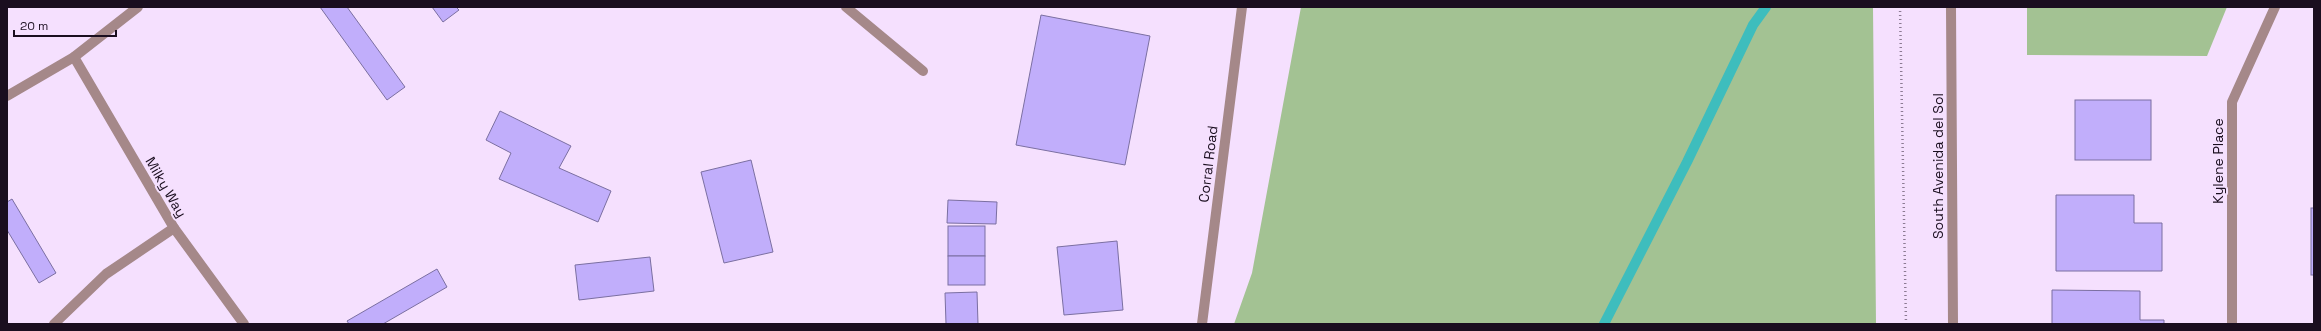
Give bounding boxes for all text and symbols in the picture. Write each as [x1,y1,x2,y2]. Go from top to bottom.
scale bar [14,12,116,38]
text: 20 m [20,18,48,34]
street label: South Avenida del Sol [1929,93,1947,239]
street label: Kylene Place [2209,118,2227,204]
street label: Corral Road [1194,124,1222,204]
street label: Milky Way [141,153,191,221]

